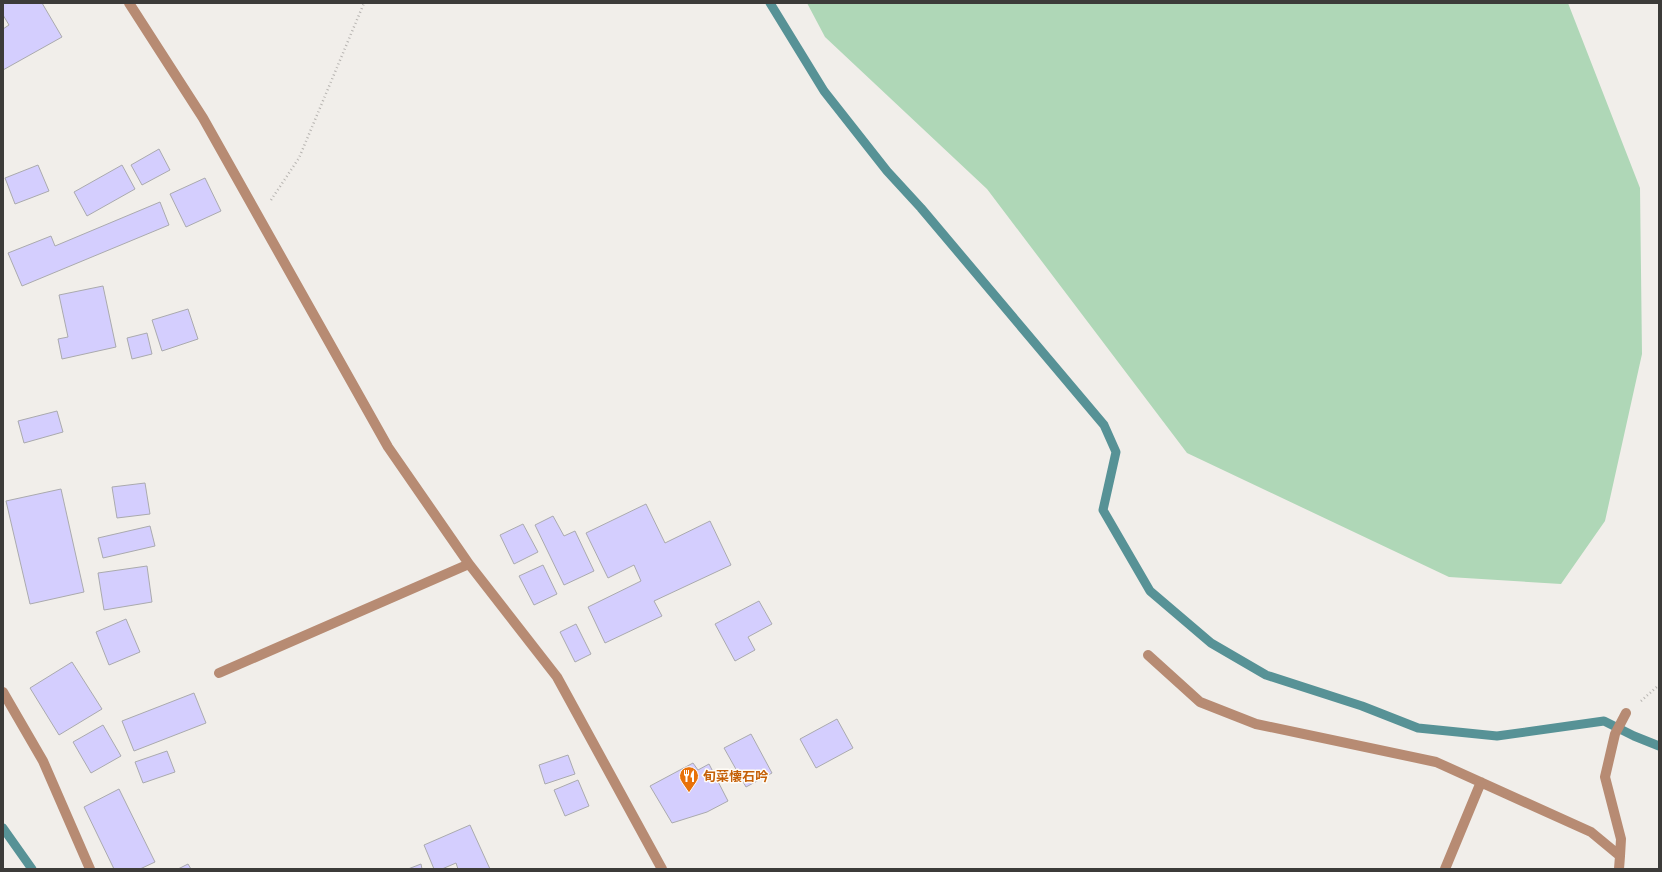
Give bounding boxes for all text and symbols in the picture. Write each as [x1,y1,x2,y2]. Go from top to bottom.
restaurant icon: 旬菜懐石吟 [678,765,700,793]
place label: 旬菜懐石吟 [703,769,769,784]

